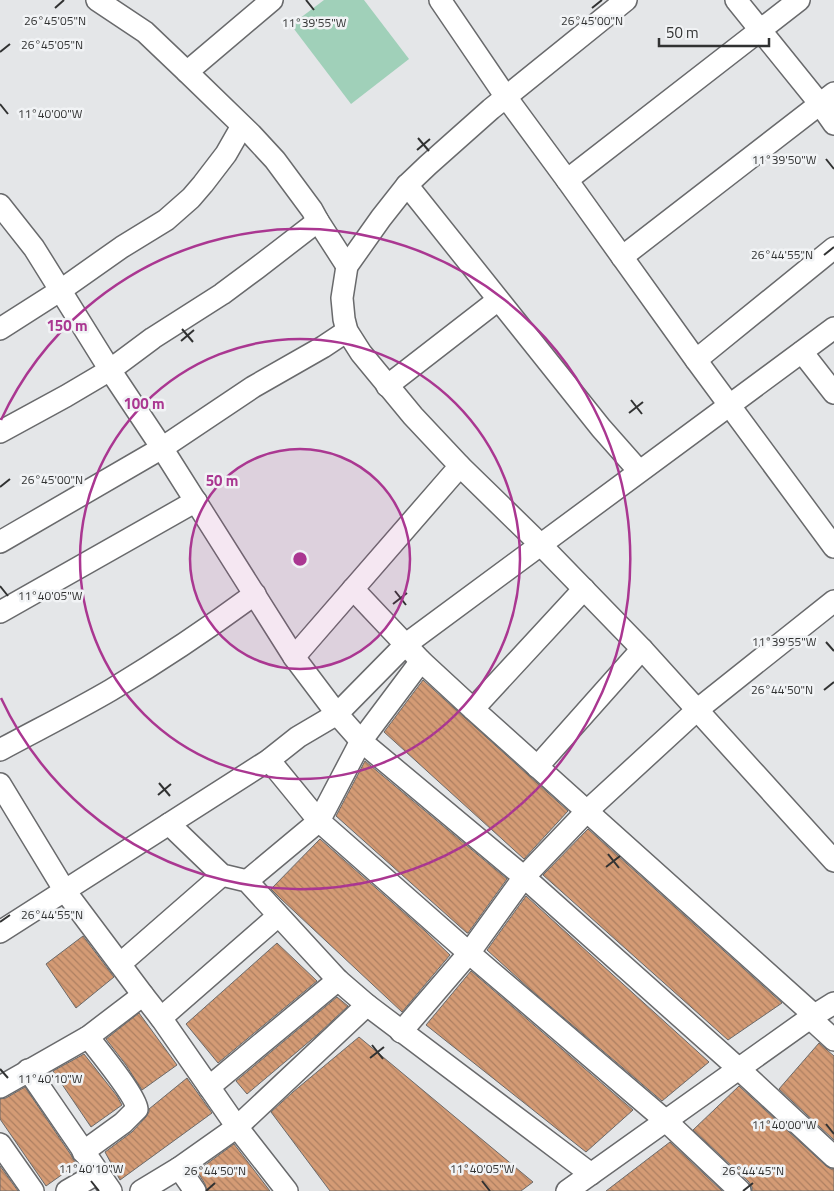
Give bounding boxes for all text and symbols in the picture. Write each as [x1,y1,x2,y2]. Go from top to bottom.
text: 26°45'05"N [24,11,86,30]
text: 26°45'00"N [561,11,623,30]
text: 11°39'55"W [282,13,347,32]
scale bar [659,15,769,47]
text: 50 m [666,21,699,44]
text: 26°45'05"N [21,35,83,54]
text: 11°40'00"W [18,104,83,123]
text: 11°39'50"W [752,150,817,169]
text: 26°44'55"N [751,245,813,264]
text: 150 m [46,314,88,337]
text: 100 m [123,392,165,415]
text: 50 m [206,469,238,492]
text: 26°45'00"N [21,470,83,489]
centre of rings [291,550,309,568]
text: 11°40'05"W [18,586,83,605]
text: 11°39'55"W [752,632,817,651]
text: 26°44'50"N [751,680,813,699]
text: 26°44'55"N [21,905,83,924]
text: 11°40'10"W [18,1069,83,1088]
text: 11°40'00"W [752,1115,817,1134]
text: 11°40'10"W [59,1159,124,1178]
text: 11°40'05"W [450,1159,515,1178]
text: 26°44'50"N [184,1161,246,1180]
text: 26°44'45"N [722,1161,784,1180]

